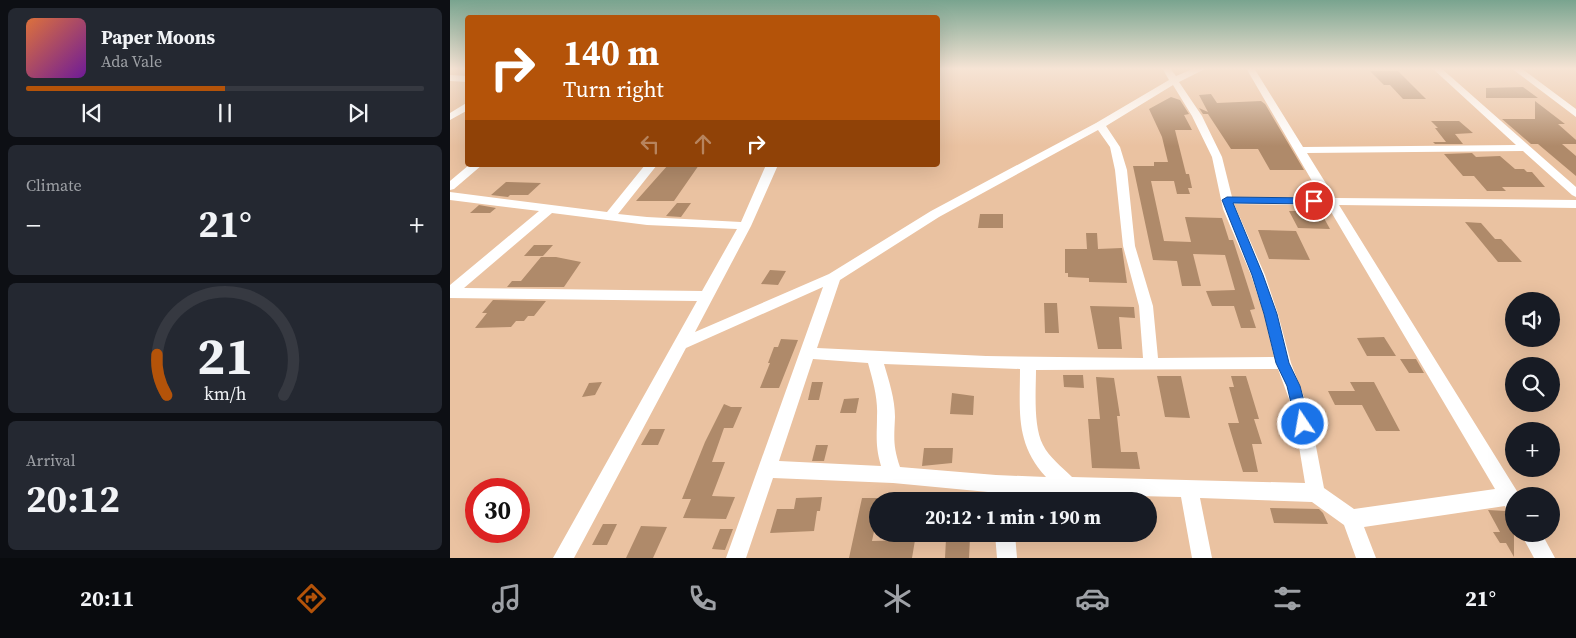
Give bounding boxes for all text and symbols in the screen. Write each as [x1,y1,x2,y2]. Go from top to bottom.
text: Paper Moons [101,24,215,50]
text: 140 m [563,29,659,77]
icon: right [480,35,545,100]
text: Ada Vale [101,50,162,72]
text: Turn right [563,74,664,104]
icon: previous [78,99,106,127]
icon: pause [211,99,239,127]
icon: next [344,99,372,127]
icon: left [636,130,664,158]
icon: ahead [689,130,717,158]
icon: right [742,130,770,158]
text: Climate [26,174,82,196]
pin [1293,180,1335,222]
icon: arrive [1300,187,1328,215]
text: 21° [198,198,252,250]
text: − [26,206,41,244]
text: + [409,206,424,244]
map controls [1505,292,1560,542]
button: sound [1505,292,1560,347]
text: 21 [197,320,253,391]
button: search [1505,357,1560,412]
text: km/h [204,381,247,406]
position arrow [1276,397,1328,449]
button: + [1505,422,1560,477]
text: Arrival [26,449,75,471]
text: 20:12 [26,473,120,525]
speed limit sign: 30 [465,478,530,543]
button: − [1505,487,1560,542]
text: 20:12 · 1 min · 190 m [925,504,1101,530]
icon: directions [294,581,329,616]
icon: music [489,581,524,616]
icon: phone [685,581,720,616]
icon: climate [880,581,915,616]
icon: car [1075,581,1110,616]
icon: filters [1270,581,1305,616]
text: 20:11 [80,583,134,613]
text: 21° [1465,583,1496,613]

